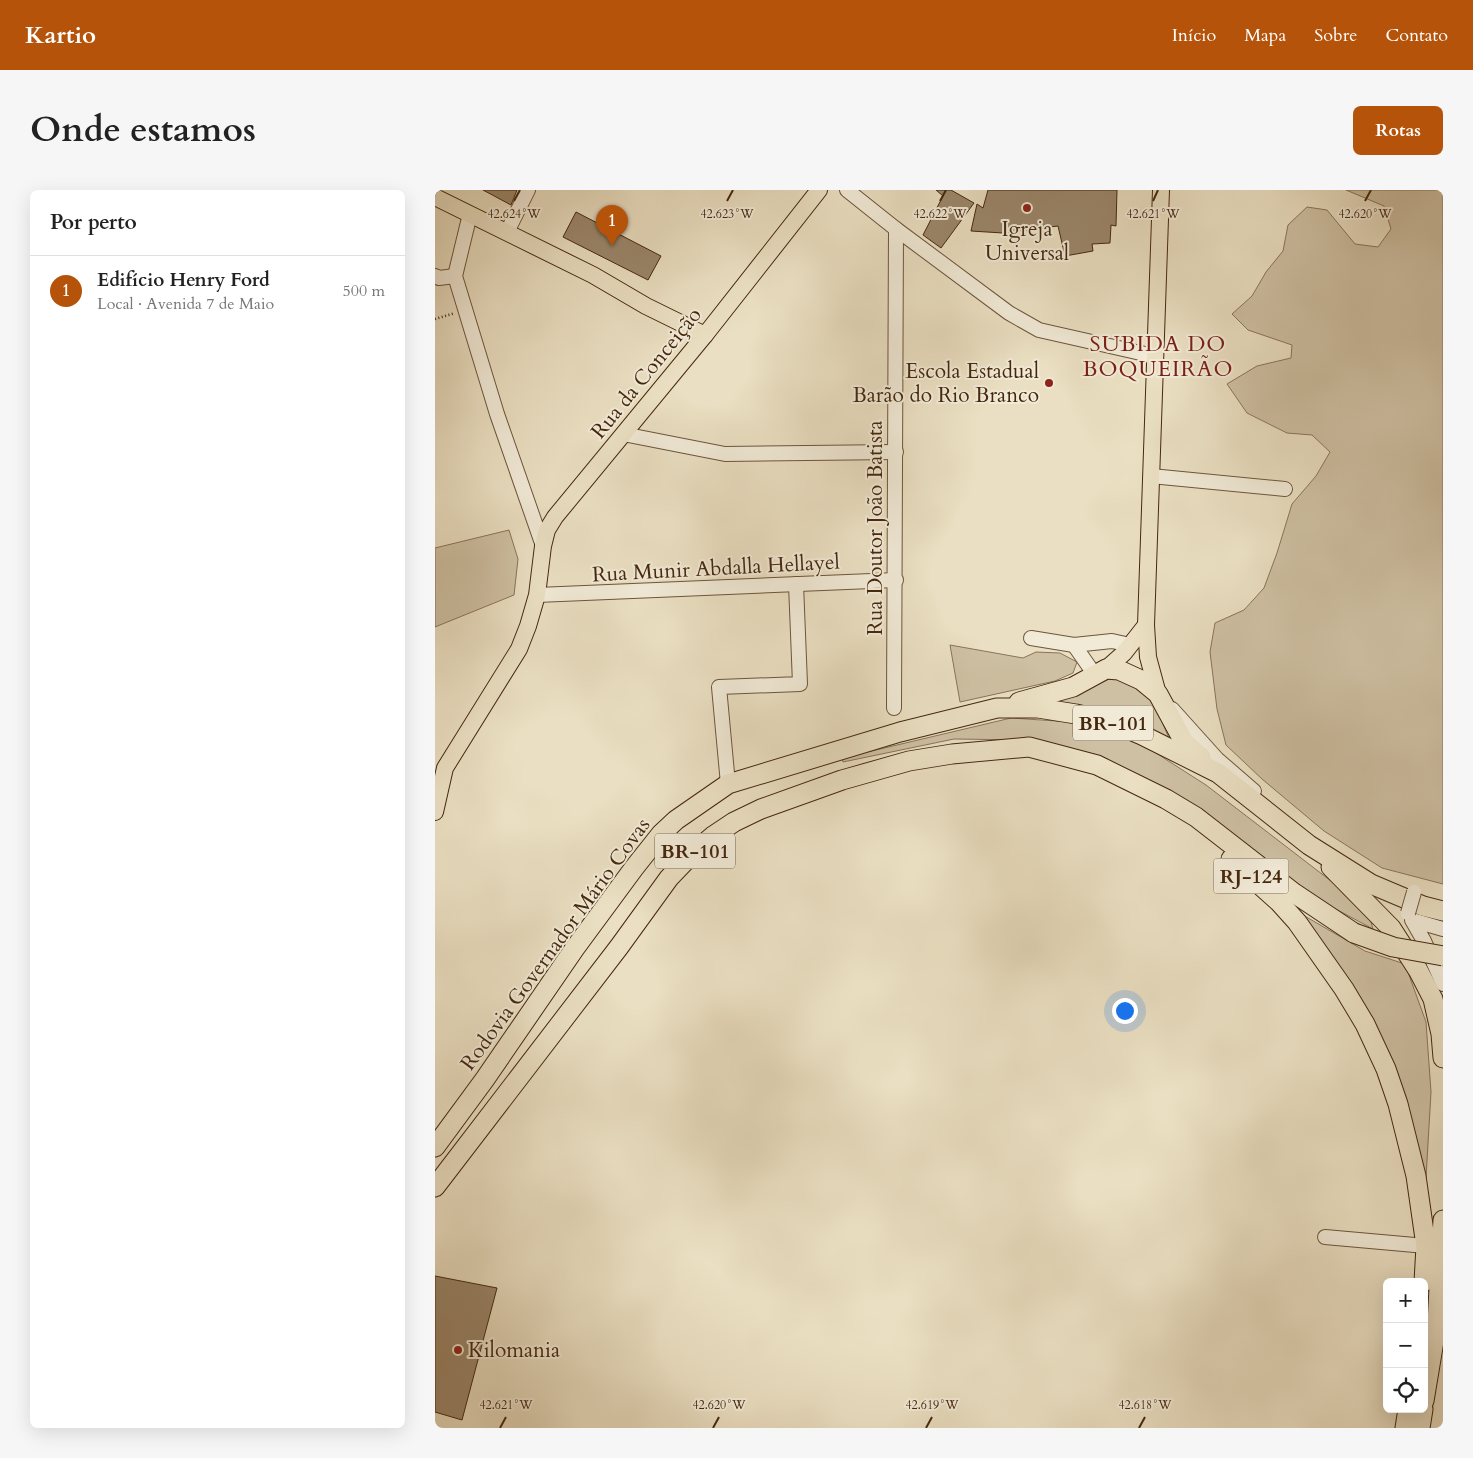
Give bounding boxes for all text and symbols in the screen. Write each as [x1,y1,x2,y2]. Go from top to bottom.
text: Kartio [25,19,96,52]
text: Início [1172,23,1216,48]
text: Mapa [1244,23,1286,48]
text: Sobre [1314,23,1357,48]
text: Contato [1385,23,1448,48]
text: Onde estamos [30,106,256,154]
button: Rotas [1353,106,1443,155]
marker: Igreja Universal [1021,202,1033,214]
pin: 1 [596,205,628,246]
text: 42.624°W [487,206,541,222]
text: 42.623°W [700,206,754,222]
text: 42.622°W [913,206,967,222]
text: 42.621°W [1126,206,1180,222]
text: 42.620°W [1338,206,1392,222]
text: Por perto [50,208,137,237]
place label: Igreja Universal [985,215,1069,268]
text: Edifício Henry Ford [97,267,270,293]
text: 1 [62,280,70,302]
text: 500 m [343,280,385,302]
text: Local · Avenida 7 de Maio [97,293,274,315]
street label: Rua da Conceição [584,302,708,445]
district label: SUBIDA DO BOQUEIRÃO [1083,329,1233,384]
place label: Escola Estadual Barão do Rio Branco [852,357,1039,410]
marker: Escola Estadual Barão do Rio Branco [1043,377,1055,389]
street label: Rua Doutor João Batista [861,420,890,636]
street label: Rua Munir Abdalla Hellayel [591,548,841,589]
road number: BR-101 [1073,706,1153,740]
street label: Rodovia Governador Mário Covas [454,812,657,1077]
road number: BR-101 [655,834,735,868]
road number: RJ-124 [1213,858,1289,894]
your location [1112,998,1138,1024]
map controls [1383,1278,1428,1413]
button: + [1383,1278,1428,1323]
button: − [1383,1323,1428,1368]
place label: Kilomania [468,1336,560,1365]
marker: Kilomania [452,1344,464,1356]
button: locate [1383,1368,1428,1413]
text: 42.621°W [479,1397,533,1413]
text: 42.620°W [692,1397,746,1413]
text: 42.619°W [905,1397,959,1413]
text: 42.618°W [1118,1397,1172,1413]

